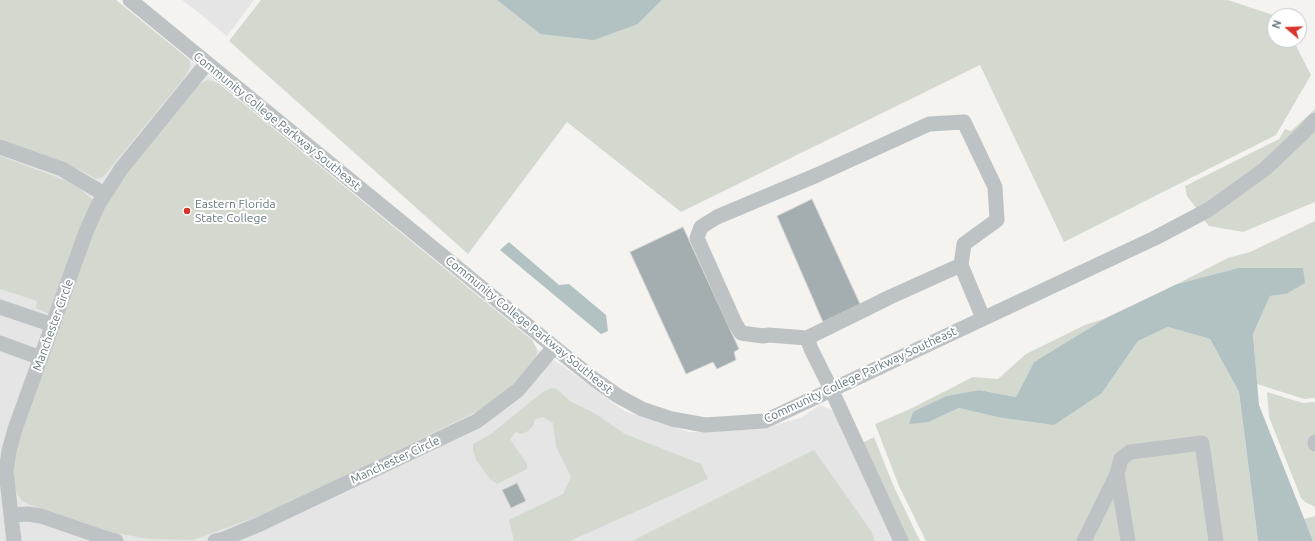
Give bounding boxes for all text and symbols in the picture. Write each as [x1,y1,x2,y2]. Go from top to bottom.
north arrow [1267,8,1307,48]
text: N [1270,19,1284,30]
street label: Community College Parkway Southeast [191,49,363,193]
place label: Eastern Florida State College [195,197,276,225]
marker: Eastern Florida State College [182,206,192,216]
street label: Community College Parkway Southeast [443,253,615,397]
street label: Manchester Circle [30,277,76,373]
street label: Community College Parkway Southeast [761,324,959,426]
street label: Manchester Circle [348,433,442,487]

